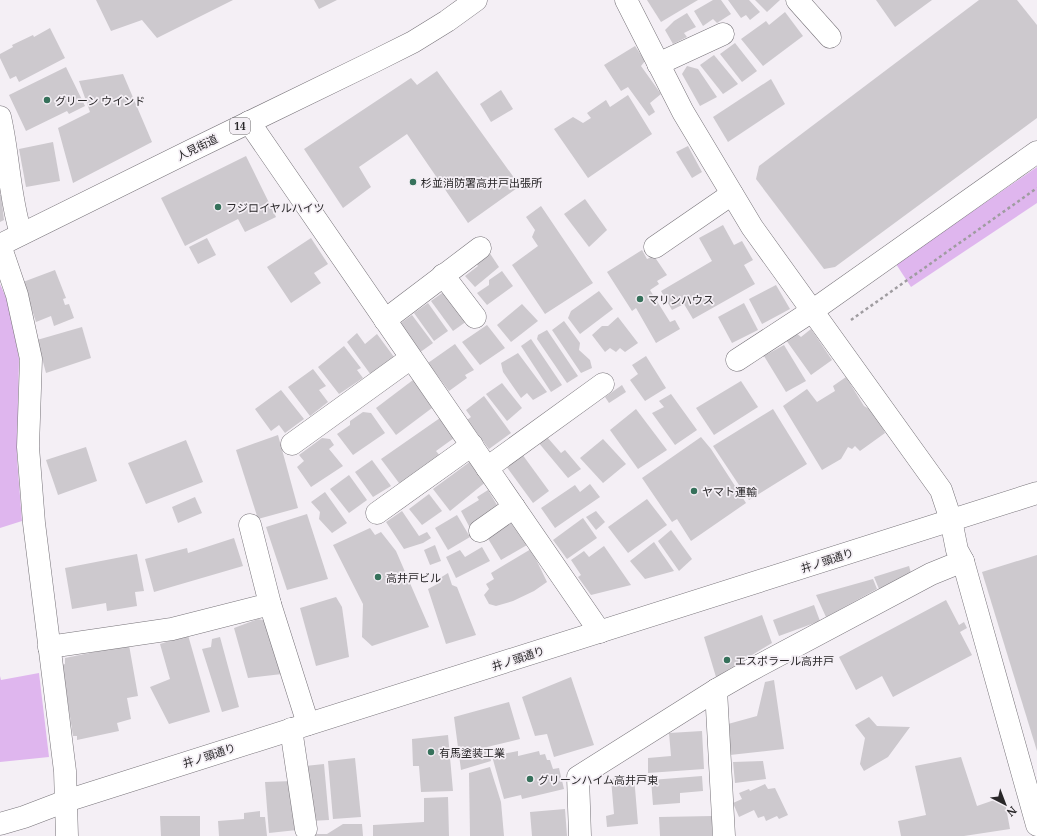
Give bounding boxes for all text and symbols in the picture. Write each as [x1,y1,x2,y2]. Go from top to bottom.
place label: グリーン ウインド [55,93,145,108]
marker: グリーン ウインド [42,95,52,105]
road number: 14 [230,118,250,134]
street label: 人見街道 [174,131,220,163]
place label: 杉並消防署高井戸出張所 [421,175,543,190]
marker: 杉並消防署高井戸出張所 [408,177,418,187]
place label: フジロイヤルハイツ [226,200,324,215]
marker: フジロイヤルハイツ [213,202,223,212]
place label: マリンハウス [648,292,714,307]
marker: マリンハウス [635,294,645,304]
place label: ヤマト運輸 [702,484,757,499]
marker: ヤマト運輸 [689,486,699,496]
street label: 井ノ頭通り [799,544,855,576]
place label: 高井戸ビル [386,570,441,585]
marker: 高井戸ビル [373,572,383,582]
street label: 井ノ頭通り [490,642,546,674]
place label: エスポラール高井戸 [735,653,834,668]
marker: エスポラール高井戸 [722,655,732,665]
street label: 井ノ頭通り [181,739,237,771]
place label: 有馬塗装工業 [439,745,505,760]
marker: 有馬塗装工業 [426,747,436,757]
place label: グリーンハイム高井戸東 [538,772,658,787]
marker: グリーンハイム高井戸東 [525,774,535,784]
north arrow [985,784,1025,824]
text: N [1004,803,1020,820]

